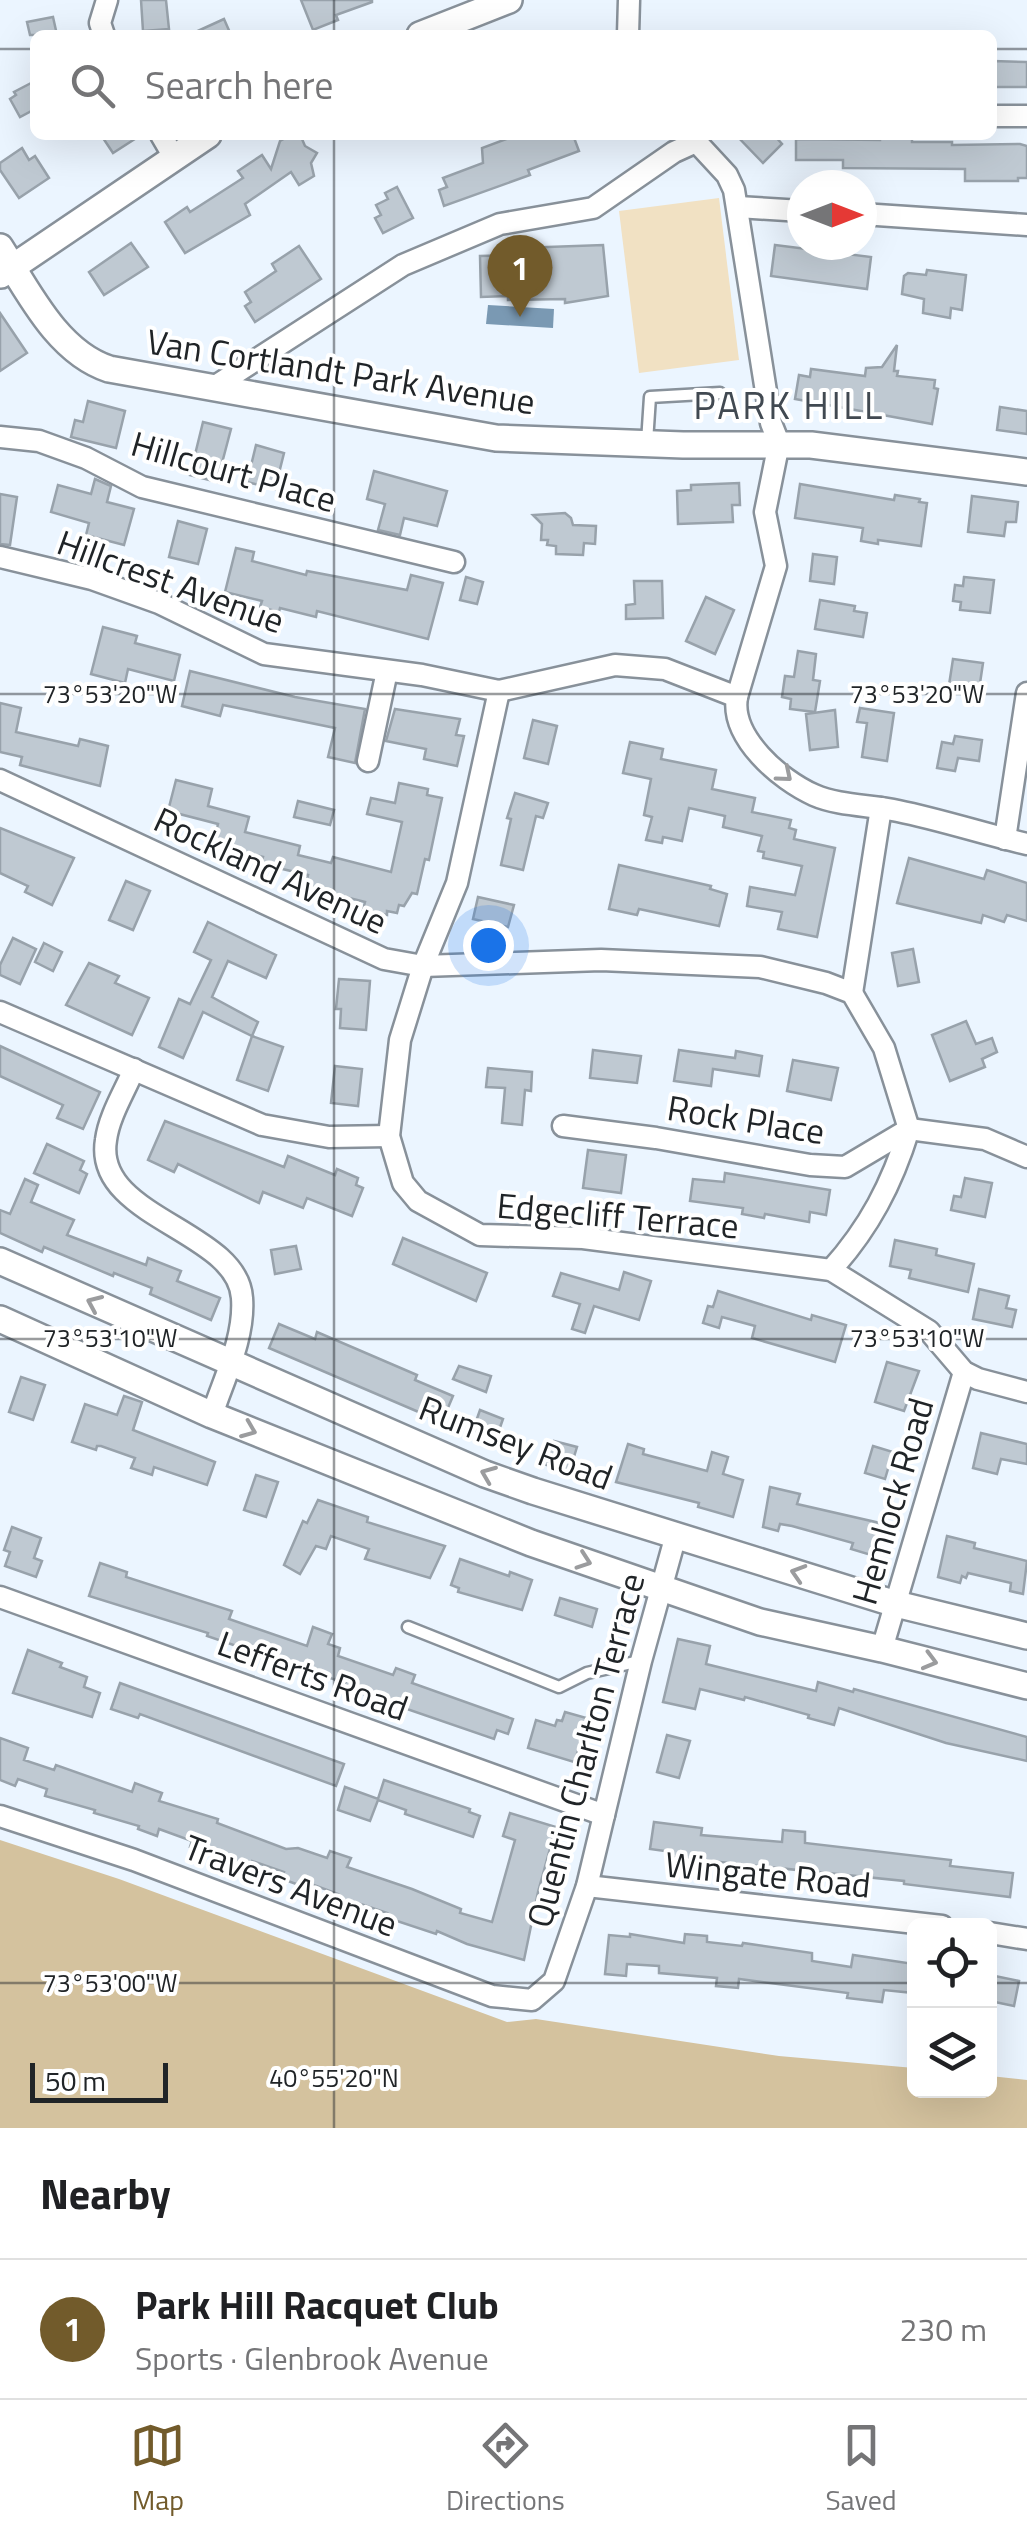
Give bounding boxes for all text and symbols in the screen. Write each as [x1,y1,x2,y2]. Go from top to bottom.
search box [30,30,997,140]
text: Search here [145,56,333,114]
icon: search [65,58,120,113]
north arrow [787,170,877,260]
pin: 1 [488,234,552,317]
street label: Van Cortlandt Park Avenue [143,314,539,428]
district label: PARK HILL [693,376,885,434]
street label: Hillcourt Place [125,416,343,526]
street label: Hillcrest Avenue [50,515,292,647]
text: 73°53'20"W [43,675,177,713]
text: 73°53'20"W [850,675,984,713]
one-way arrow [773,763,791,781]
street label: Rockland Avenue [145,792,397,948]
your location [463,920,514,971]
street label: Rock Place [663,1080,829,1158]
street label: Edgecliff Terrace [495,1178,741,1252]
one-way arrow [86,1295,104,1315]
text: 73°53'10"W [43,1319,177,1357]
text: 73°53'10"W [850,1319,984,1357]
street label: Rumsey Road [411,1380,621,1504]
street label: Hemlock Road [837,1391,947,1611]
one-way arrow [239,1419,257,1439]
one-way arrow [481,1466,498,1486]
one-way arrow [575,1550,592,1570]
one-way arrow [790,1564,807,1585]
street label: Quentin Charlton Terrace [512,1567,658,1933]
street label: Lefferts Road [210,1616,416,1734]
one-way arrow [921,1649,938,1670]
street label: Travers Avenue [176,1820,406,1950]
street label: Wingate Road [663,1836,873,1912]
map controls [907,1918,997,2098]
button: locate [907,1918,997,2008]
text: 73°53'00"W [43,1964,177,2002]
button: layers [907,2008,997,2098]
scale bar [30,2058,168,2102]
text: 50 m [45,2059,106,2102]
text: 40°55'20"N [269,2059,399,2097]
text: Nearby [40,2161,171,2225]
text: Park Hill Racquet Club [135,2276,499,2334]
text: 1 [64,2305,81,2353]
text: 230 m [899,2305,987,2353]
text: Sports · Glenbrook Avenue [135,2334,489,2382]
tab: Map [130,2418,185,2521]
tab: Directions [446,2418,565,2521]
tab: Saved [825,2418,897,2521]

